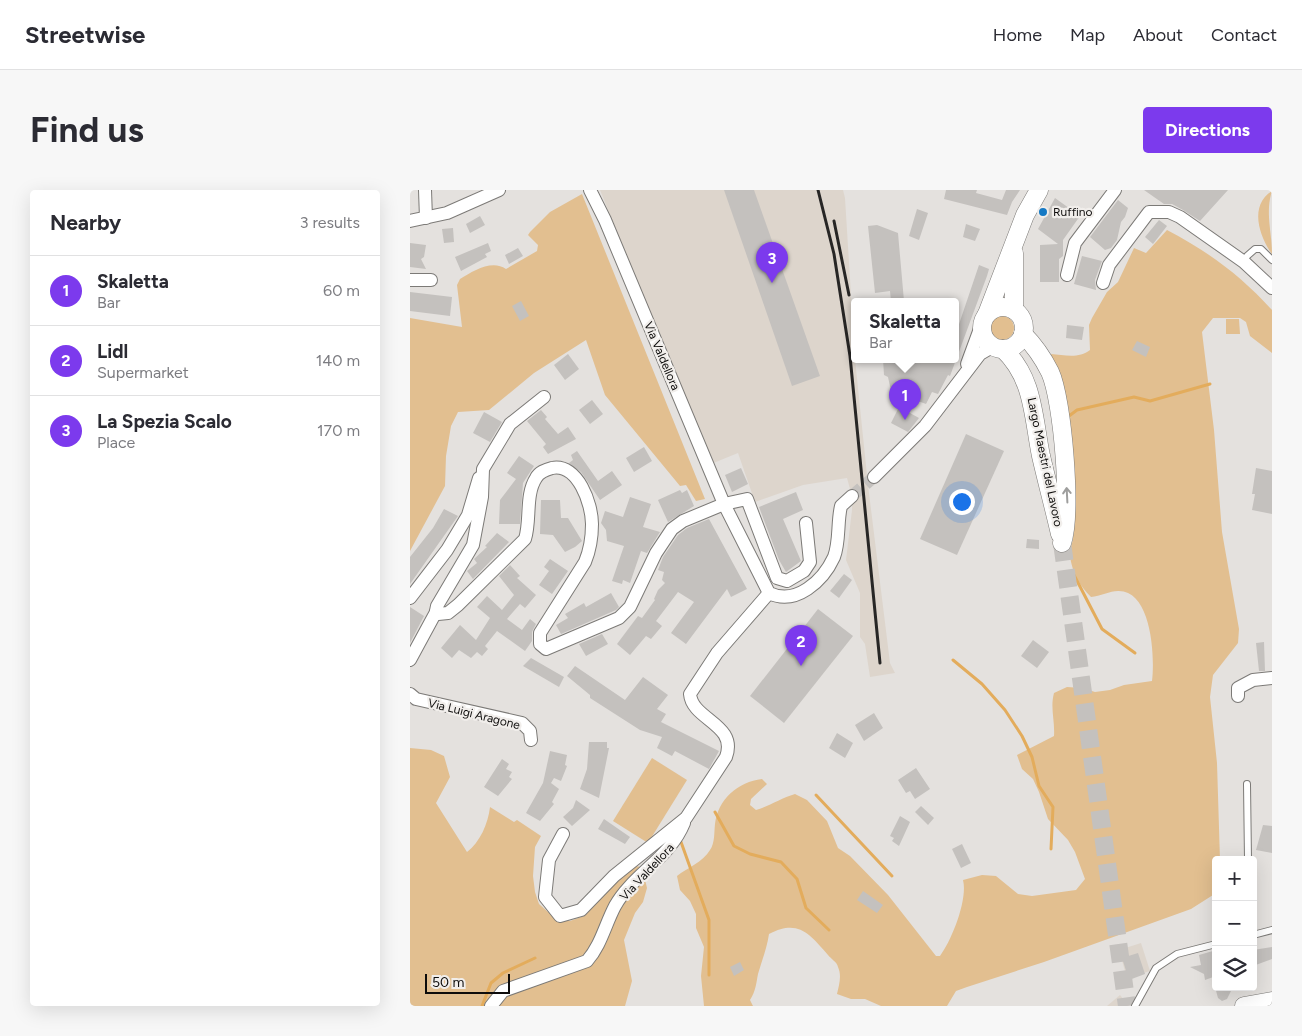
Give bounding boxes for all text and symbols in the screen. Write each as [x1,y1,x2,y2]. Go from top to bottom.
text: Streetwise [25,20,145,49]
text: Home [993,24,1042,46]
text: Map [1070,24,1105,46]
text: About [1133,24,1183,46]
text: Contact [1211,24,1277,46]
button: Directions [1143,107,1272,153]
text: Find us [30,109,144,151]
place label: Ruffino [1053,205,1093,219]
marker: Ruffino [1037,206,1049,218]
text: Nearby [50,210,121,235]
text: 3 results [300,213,360,232]
pin: 3 [756,242,788,283]
text: Skaletta [97,270,169,293]
text: 1 [63,281,69,300]
text: 60 m [323,281,360,300]
text: Bar [97,293,120,312]
popup [851,298,959,363]
text: Skaletta [869,310,941,333]
street label: Via Valdellora [641,320,683,392]
text: Bar [869,333,892,352]
text: Lidl [97,340,128,363]
text: 2 [61,351,71,370]
text: 140 m [316,351,360,370]
text: Supermarket [97,363,189,382]
pin: 1 [889,379,921,420]
street label: Largo Maestri del Lavoro [1024,396,1066,528]
text: La Spezia Scalo [97,410,232,433]
text: 3 [62,421,70,440]
text: 170 m [317,421,360,440]
text: Place [97,433,135,452]
one-way arrow [1062,487,1072,504]
your location [949,489,975,515]
pin: 2 [785,625,817,666]
street label: Via Luigi Aragone [427,696,522,732]
street label: Via Valdellora [617,841,677,903]
map controls [1212,856,1257,991]
button: + [1212,856,1257,901]
button: − [1212,901,1257,946]
button: layers [1212,946,1257,991]
scale bar [425,971,510,994]
text: 50 m [432,974,464,991]

